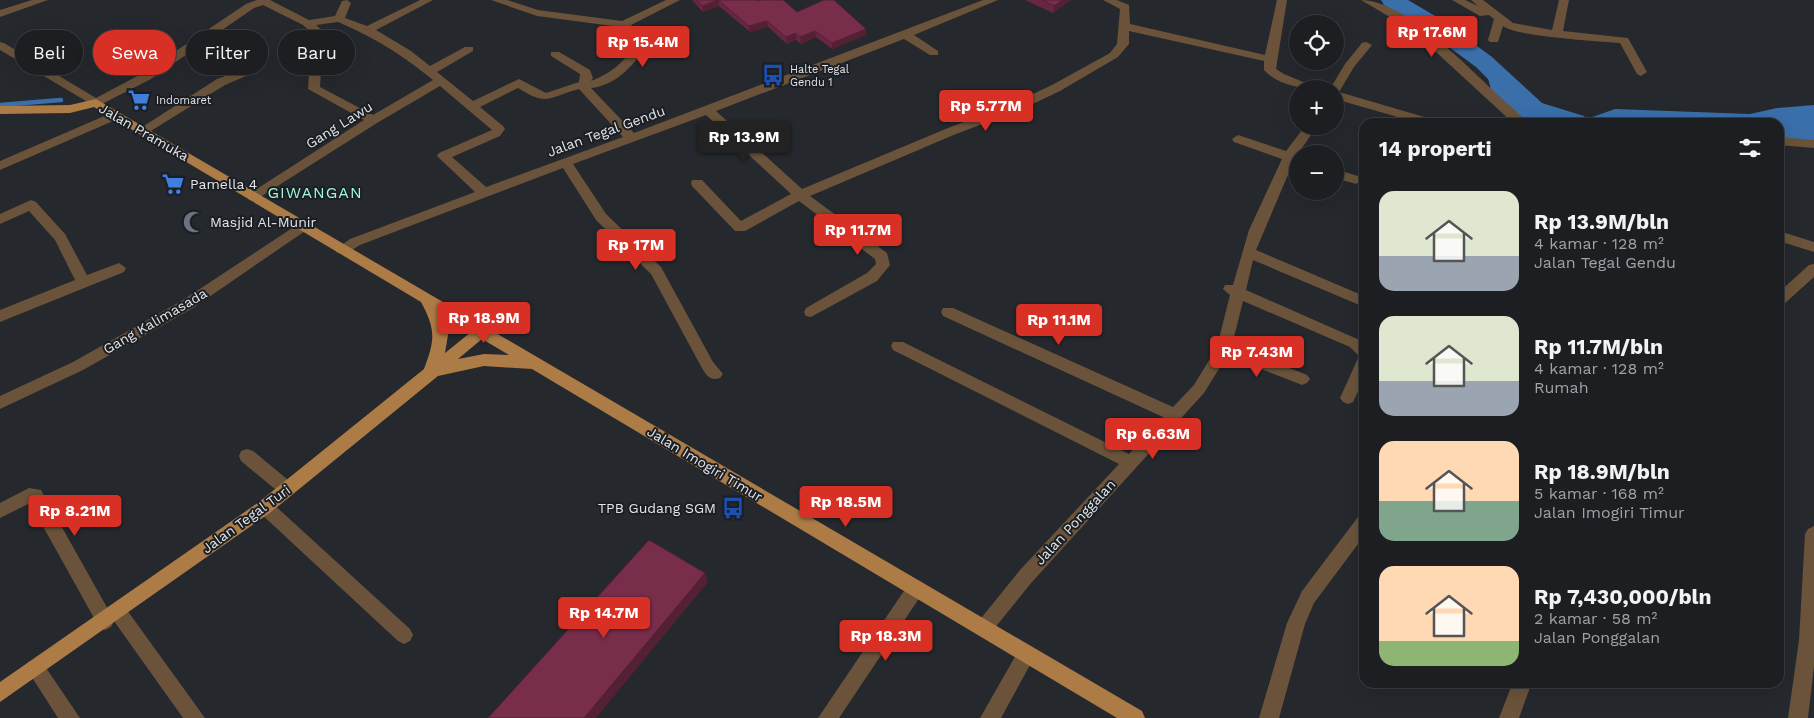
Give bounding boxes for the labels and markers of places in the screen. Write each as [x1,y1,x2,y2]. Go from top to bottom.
pin: Rp 17.6M [1380,15,1484,58]
pin: Rp 15.4M [591,26,695,68]
bus stop icon: Halte Tegal Gendu 1 [760,62,786,88]
place label: Halte Tegal Gendu 1 [790,63,850,89]
supermarket icon: Indomaret [126,87,152,113]
pin: Rp 5.77M [934,90,1038,132]
place label: Indomaret [156,94,212,107]
pin: Rp 13.9M [692,120,796,163]
supermarket icon: Pamella 4 [160,171,186,197]
place label: Pamella 4 [190,176,257,192]
mosque icon: Masjid Al-Munir [181,209,207,235]
place label: Masjid Al-Munir [210,214,317,230]
pin: Rp 11.7M [806,214,910,256]
pin: Rp 17M [595,228,677,271]
pin: Rp 18.9M [432,302,536,344]
pin: Rp 11.1M [1007,304,1111,346]
pin: Rp 7.43M [1205,336,1309,378]
pin: Rp 6.63M [1101,418,1205,460]
pin: Rp 18.5M [794,486,898,528]
pin: Rp 8.21M [23,494,127,537]
bus stop icon: TPB Gudang SGM [720,495,746,521]
place label: TPB Gudang SGM [598,500,716,516]
pin: Rp 14.7M [552,596,656,639]
pin: Rp 18.3M [834,620,938,662]

